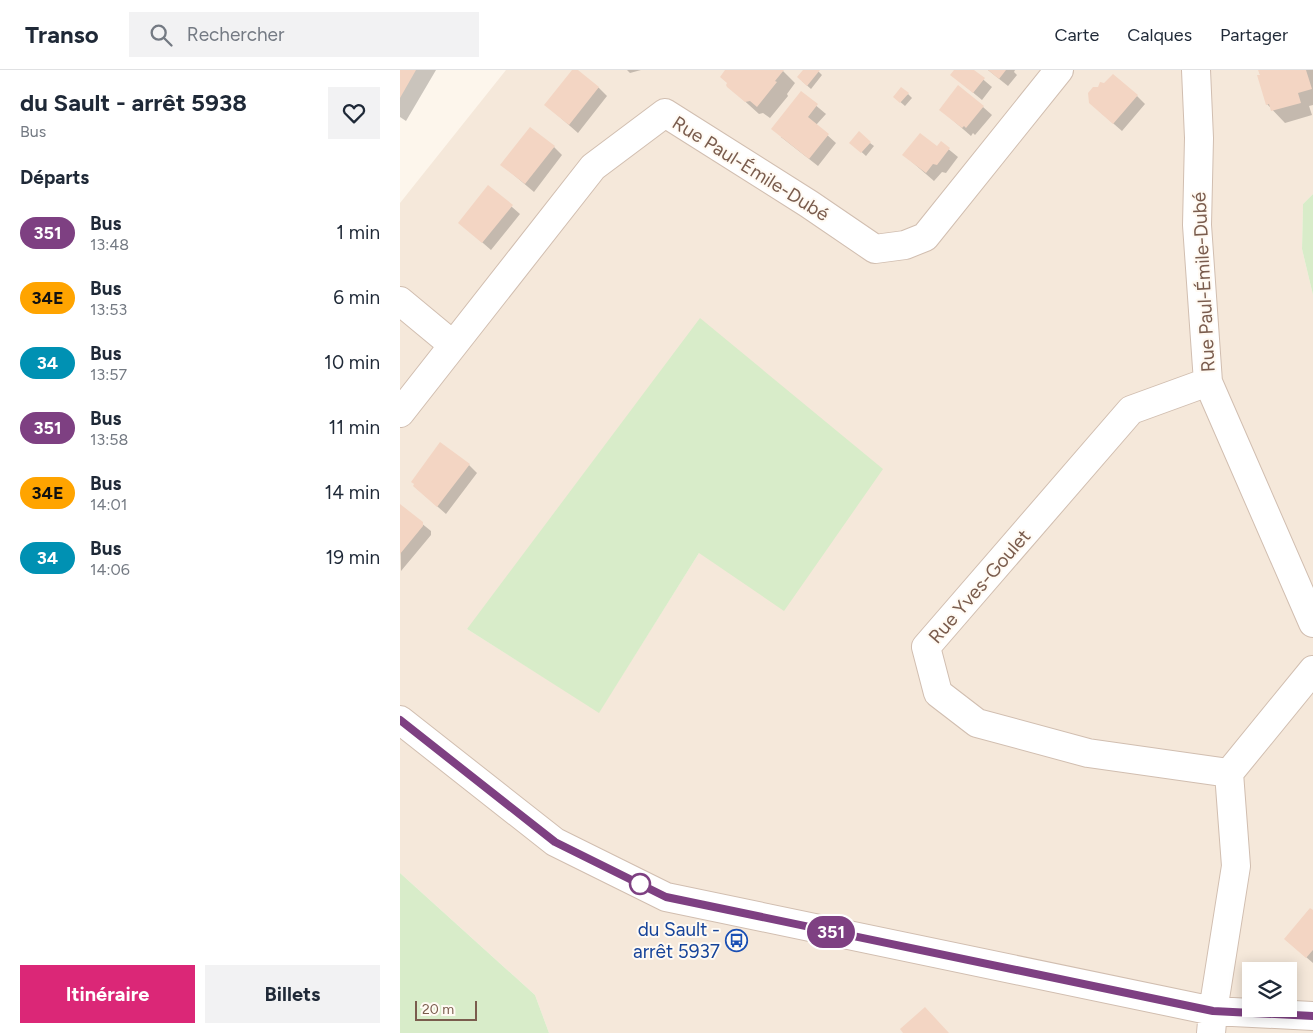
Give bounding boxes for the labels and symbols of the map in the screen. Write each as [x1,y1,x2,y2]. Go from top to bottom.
street label: Rue Paul-Émile-Dubé [668,111,833,226]
street label: Rue Paul-Émile-Dubé [1187,191,1220,373]
street label: Rue Yves-Goulet [924,525,1035,648]
unlabelled marker [629,873,651,895]
line badge: 351 [802,916,860,948]
place label: du Sault - arrêt 5937 [633,918,720,963]
bus stop icon: du Sault - arrêt 5937 [724,928,748,952]
scale bar [415,998,478,1021]

